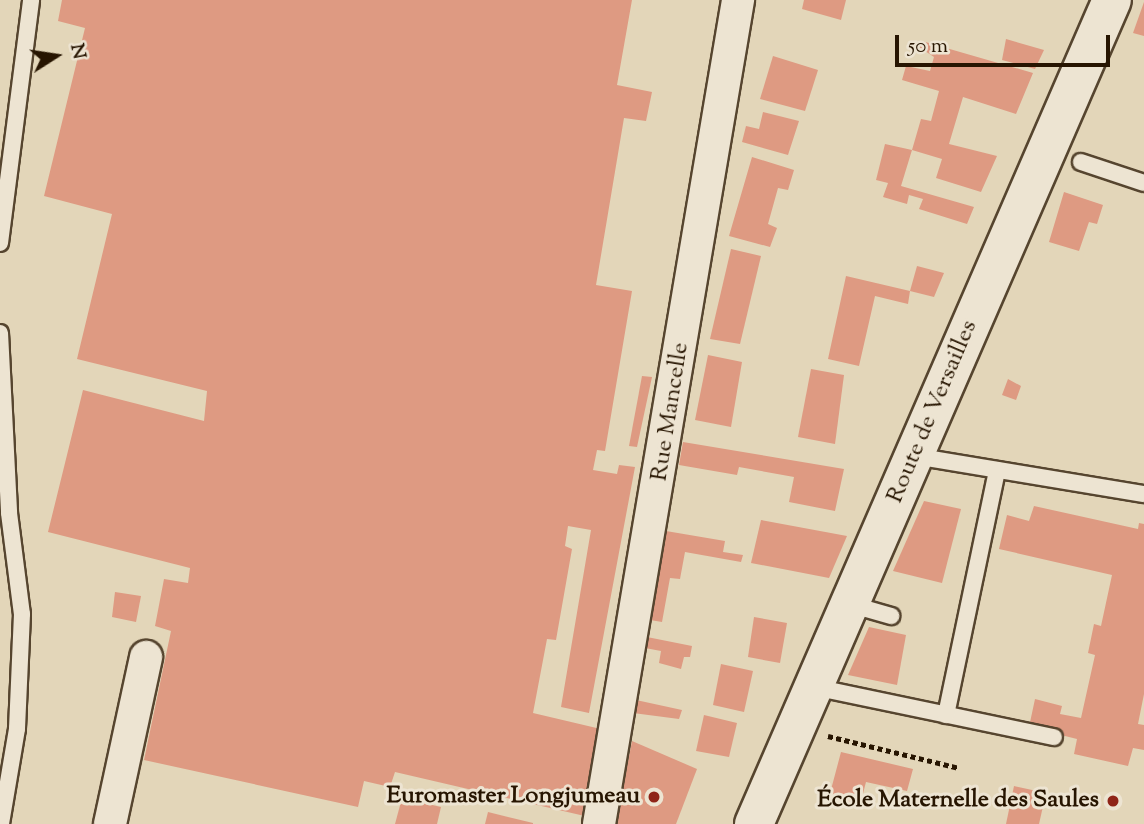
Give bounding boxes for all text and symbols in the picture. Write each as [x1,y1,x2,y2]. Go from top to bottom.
north arrow [21,21,91,91]
scale bar [899,21,1114,65]
text: 50 m [908,32,948,62]
text: N [62,41,92,62]
street label: Route de Versailles [881,316,985,508]
street label: Rue Mancelle [646,341,696,483]
place label: Euromaster Longjumeau [387,783,640,811]
place label: École Maternelle des Saules [817,787,1099,815]
marker: Euromaster Longjumeau [646,789,662,805]
marker: École Maternelle des Saules [1105,793,1121,809]

